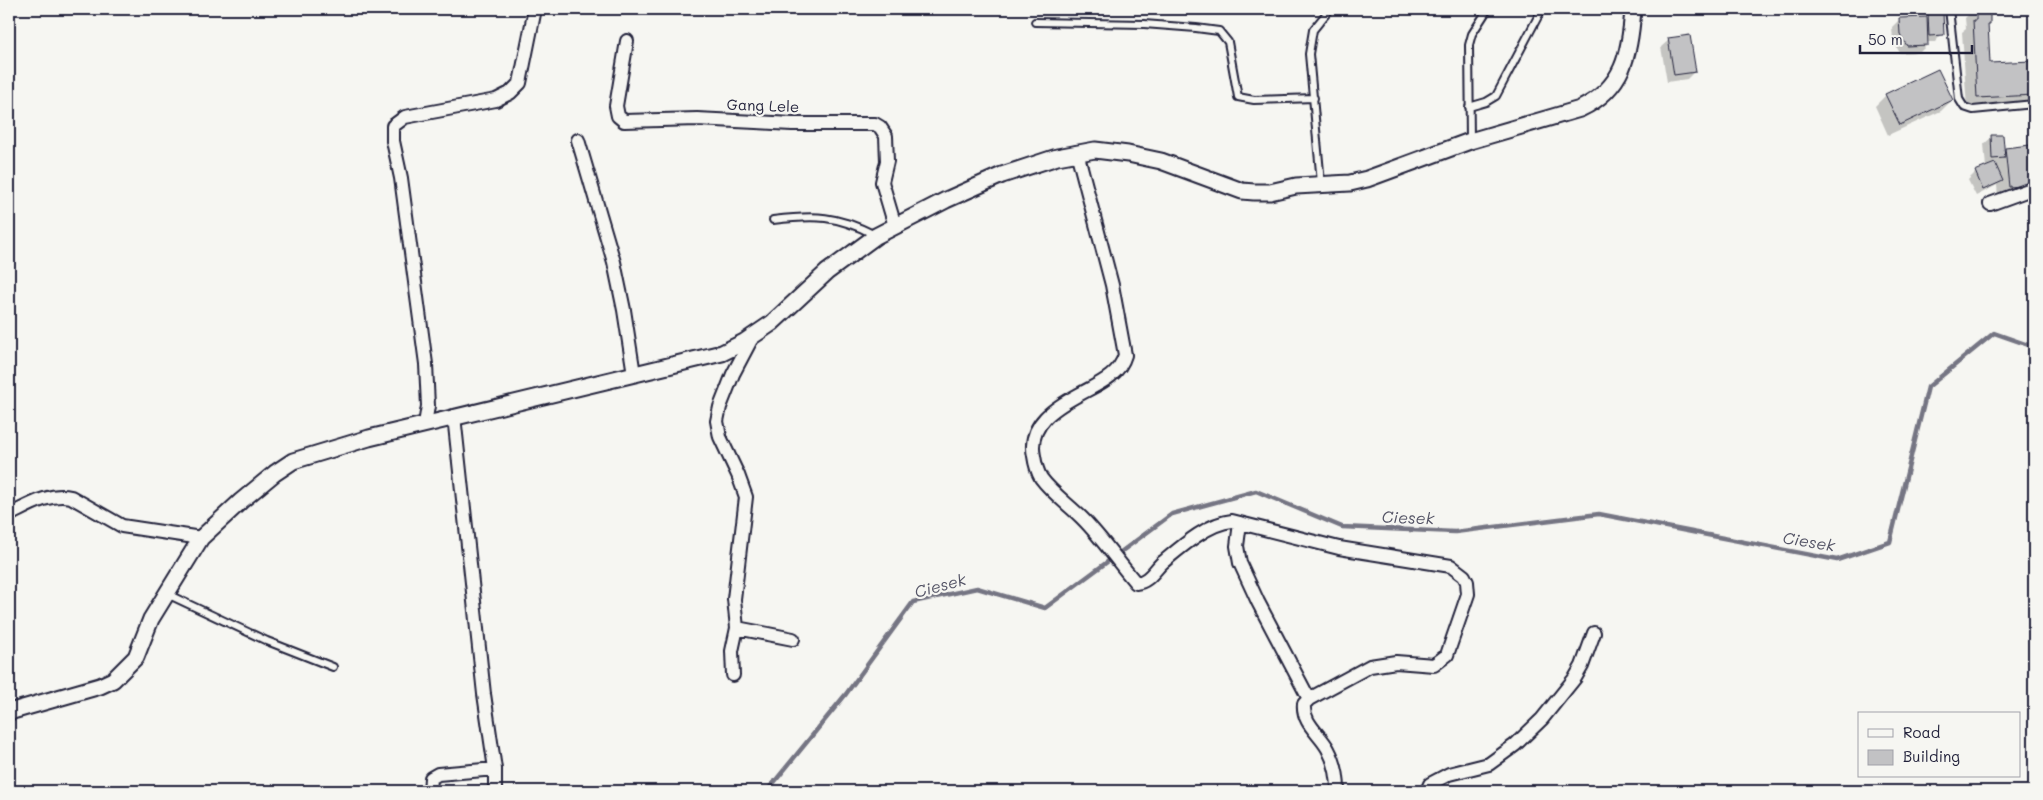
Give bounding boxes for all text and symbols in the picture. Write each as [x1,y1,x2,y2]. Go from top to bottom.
scale bar [1860,22,1973,54]
text: 50 m [1868,29,1903,49]
street label: Gang Lele [726,94,800,116]
water label: Ciesek [1381,506,1435,528]
water label: Ciesek [1781,527,1837,556]
water label: Ciesek [912,568,969,602]
legend [1858,712,2020,778]
text: Road [1903,722,1940,742]
text: Building [1903,746,1960,766]

